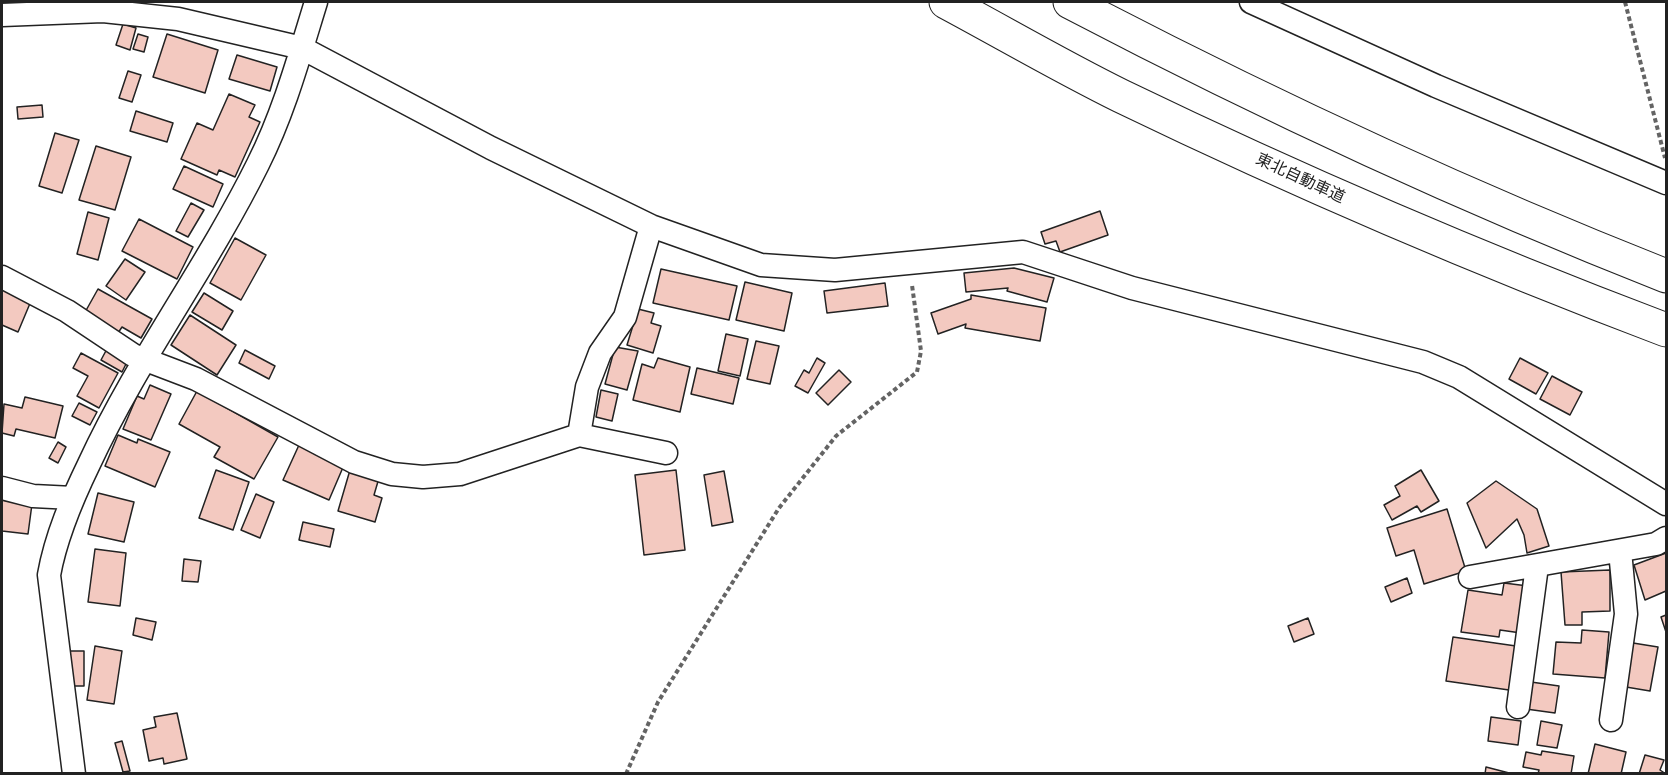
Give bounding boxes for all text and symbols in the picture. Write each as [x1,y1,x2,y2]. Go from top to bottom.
street label: 東北自動車道 [1252,150,1348,208]

